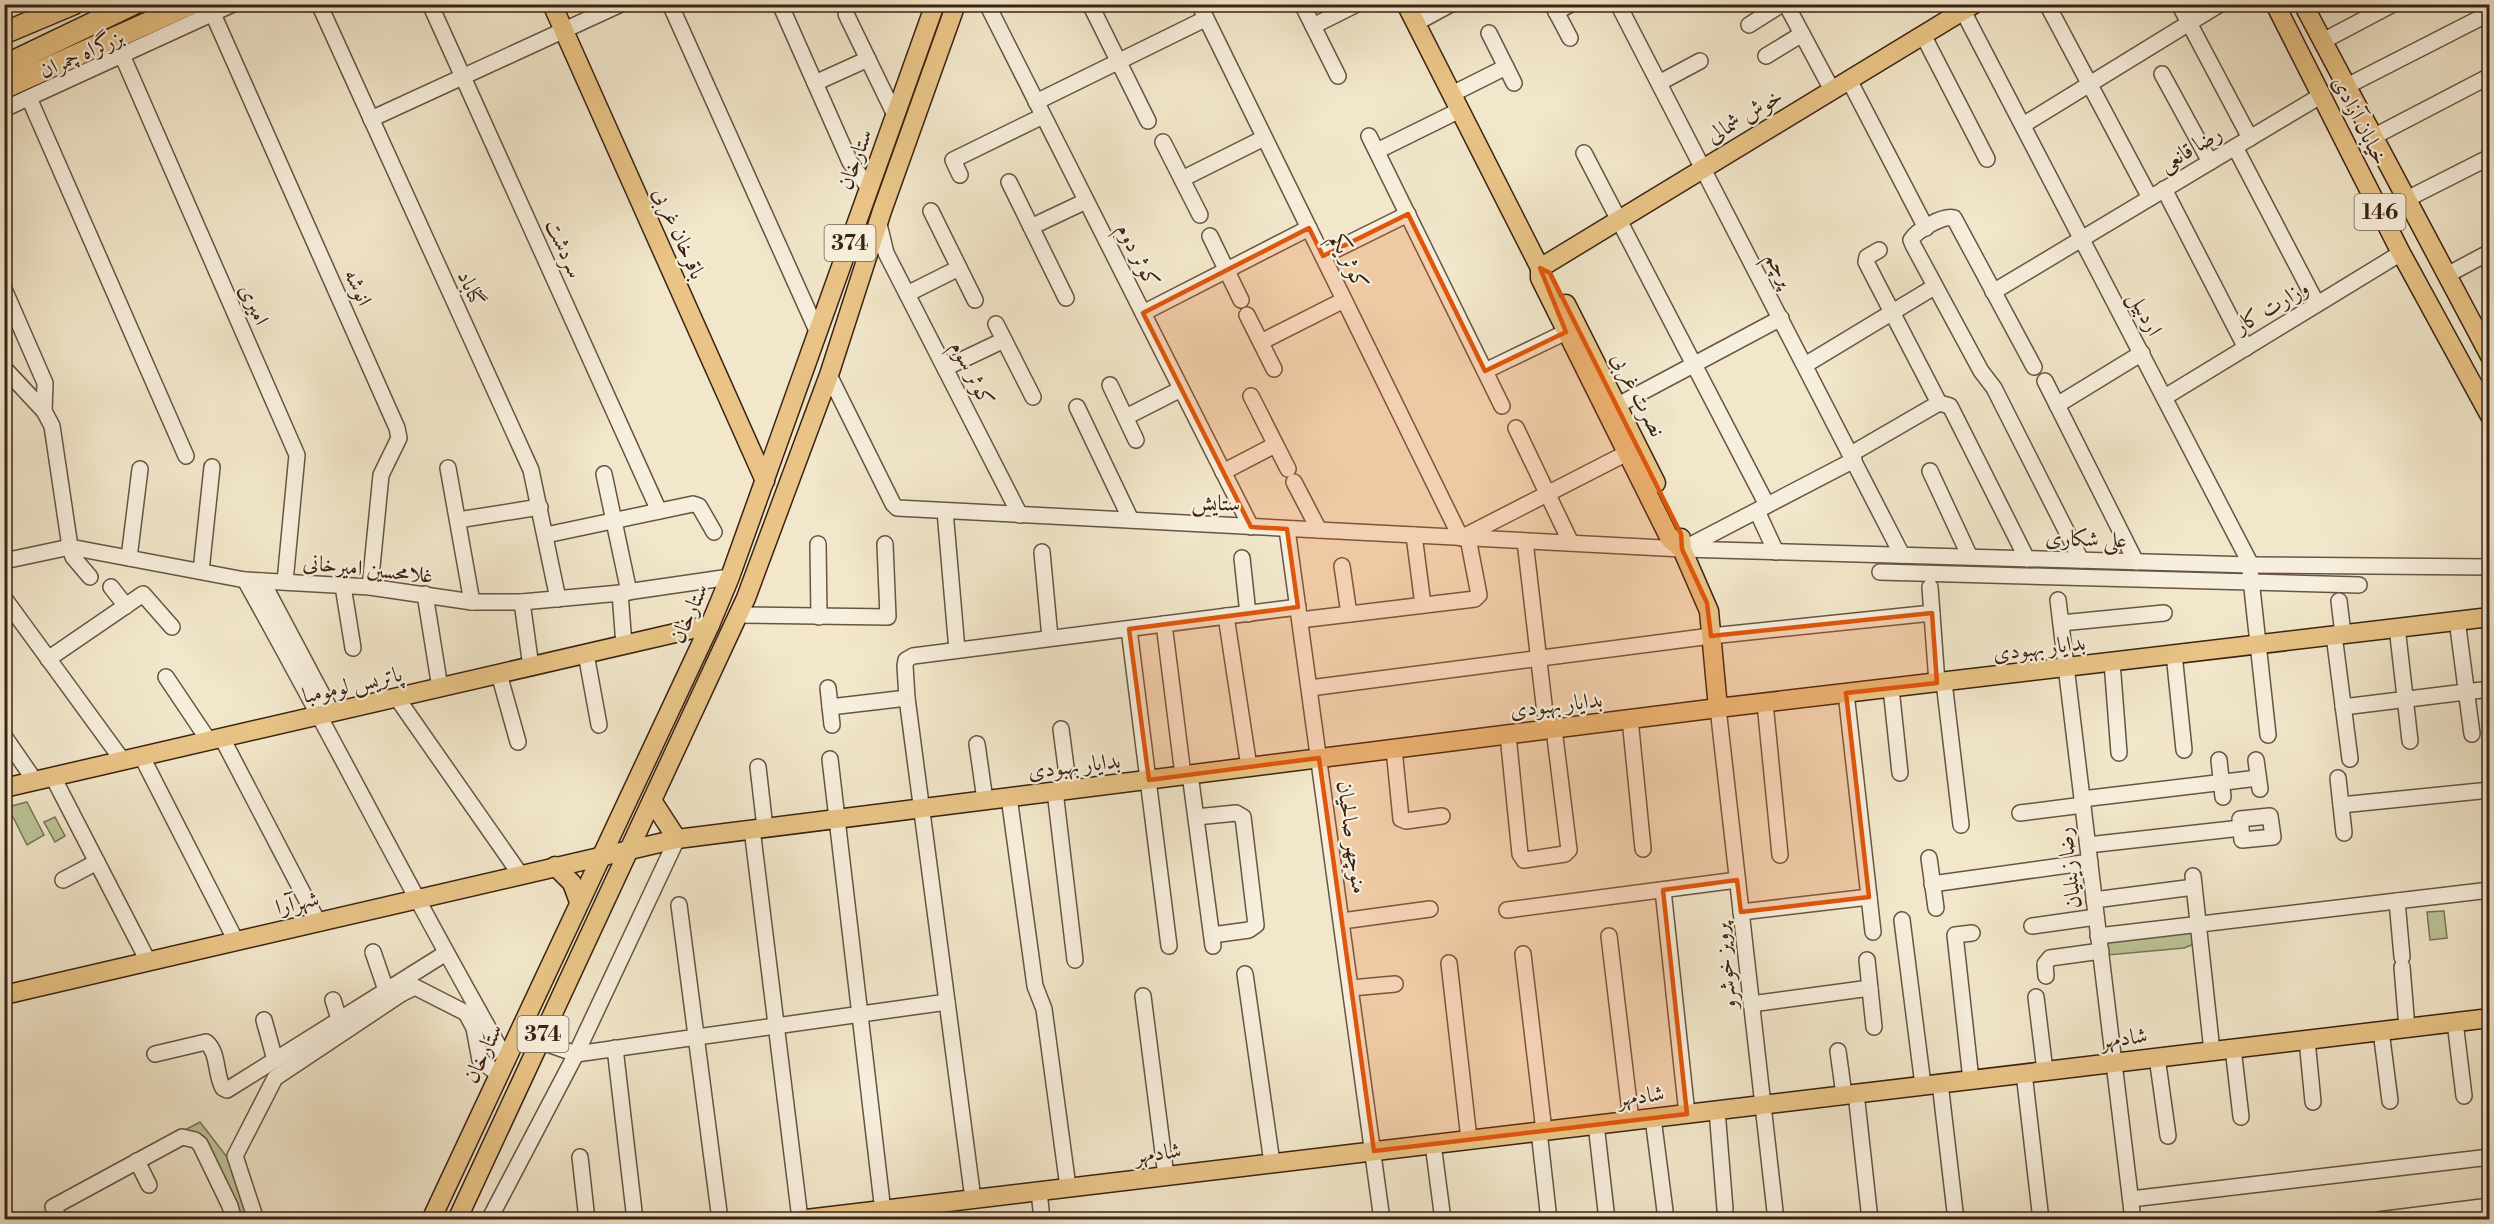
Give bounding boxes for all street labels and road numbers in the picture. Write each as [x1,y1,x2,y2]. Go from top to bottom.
street label: بزرگراه چمران [34,22,128,85]
street label: خیابان آزادی [2326,71,2394,170]
street label: خوش شمالی [1702,83,1788,150]
street label: رضا قانعی [2154,120,2228,179]
street label: ستارخان [832,125,879,194]
street label: باقرخان غربی [645,183,711,285]
road number: 146 [2354,194,2406,230]
street label: سردشت [539,215,588,282]
street label: کوثر دوم [1106,219,1165,295]
road number: 374 [824,225,876,261]
street label: کوثر یکم [1318,229,1374,297]
street label: پرچم [1754,247,1801,297]
street label: انوشه [338,265,378,310]
street label: گناباد [451,266,490,311]
street label: وزارت کار [2228,275,2314,341]
street label: امیری [233,280,275,329]
street label: اردبیل [2121,287,2168,341]
street label: کوثر سوم [939,336,1000,413]
street label: نصرت غربی [1603,348,1670,442]
street label: ستایش [1191,489,1241,519]
street label: علی شکاری [2045,525,2127,556]
street label: غلامحسین امیرخانی [301,549,434,590]
street label: ستارخان [664,580,714,648]
street label: بدایار بهبودی [1991,629,2087,668]
street label: پاتریس لومومبا [300,660,407,712]
street label: بدایار بهبودی [1508,686,1604,725]
street label: بدایار بهبودی [1026,747,1122,786]
street label: منوچهر صالحیان [1330,779,1373,895]
street label: رضا زینلیان [2051,826,2088,910]
street label: شهرآرا [273,884,322,922]
street label: پرویز خوشرو [1707,919,1744,1012]
road number: 374 [518,1016,568,1052]
street label: ستارخان [458,1020,509,1088]
street label: شادمهر [2097,1022,2149,1055]
street label: شادمهر [1614,1080,1666,1113]
street label: شادمهر [1131,1137,1183,1170]

